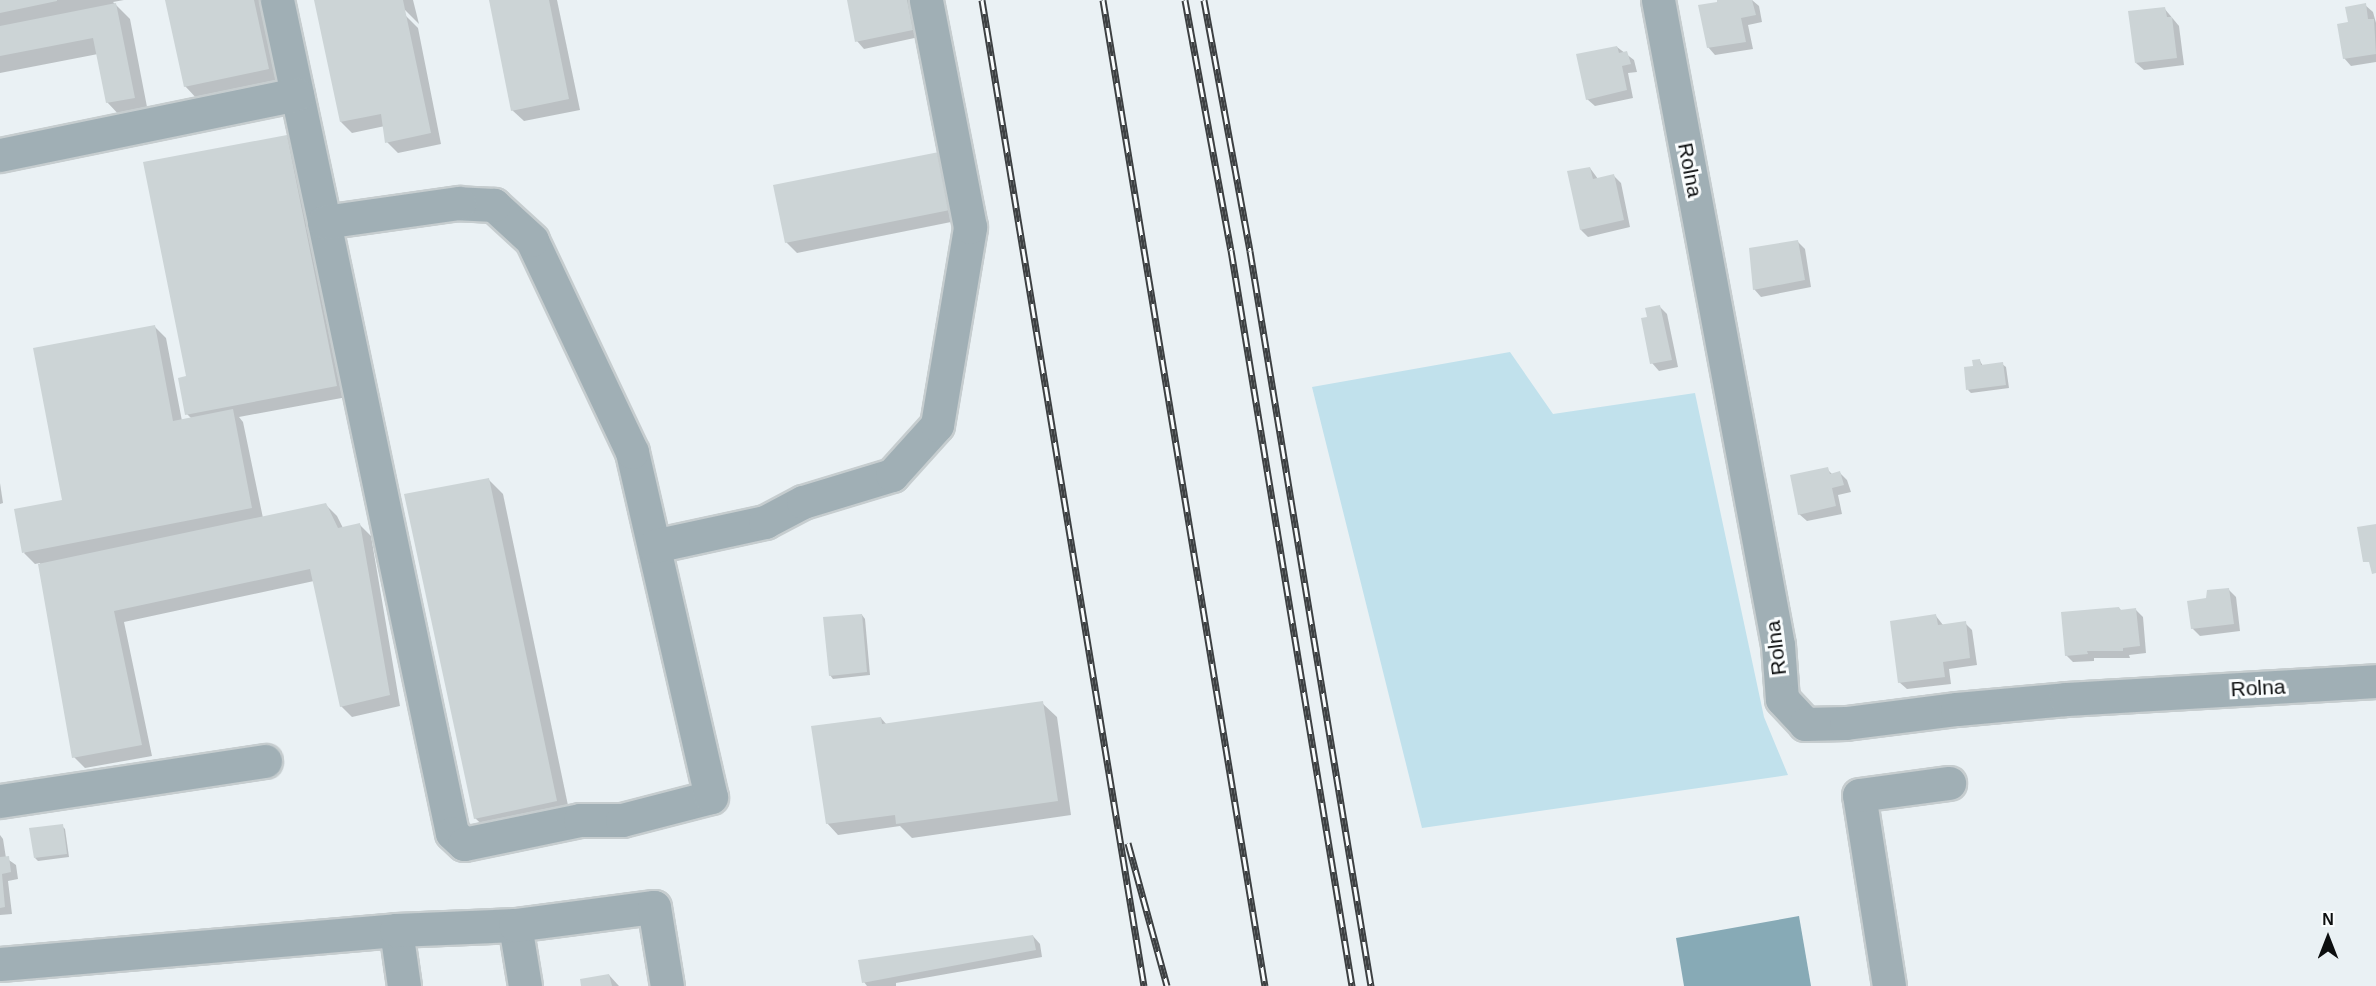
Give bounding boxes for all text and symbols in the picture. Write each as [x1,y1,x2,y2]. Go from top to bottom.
street label: Rolna [1672,141,1708,199]
street label: Rolna [1760,619,1792,677]
street label: Rolna [2230,674,2286,702]
north arrow [2298,908,2358,968]
text: N [2322,911,2334,928]

